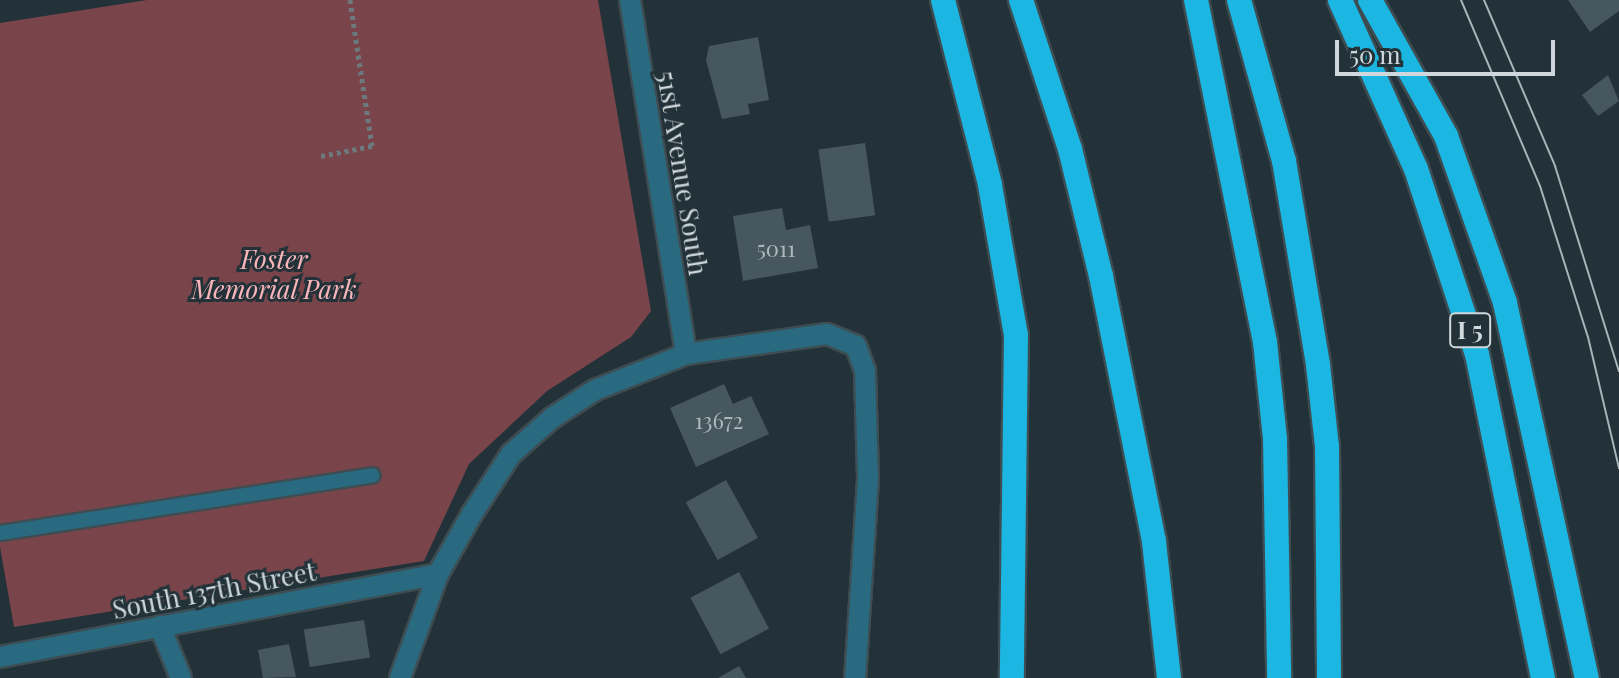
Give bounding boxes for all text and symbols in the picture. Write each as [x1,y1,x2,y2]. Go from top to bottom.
scale bar [1339,24,1559,74]
text: 50 m [1349,38,1401,70]
street label: 51st Avenue South [651,68,715,278]
house number: 5011 [757,236,795,262]
park label: Foster Memorial Park [191,243,357,304]
road number: I 5 [1448,310,1492,350]
house number: 13672 [695,408,743,434]
street label: South 137th Street [110,555,318,625]

